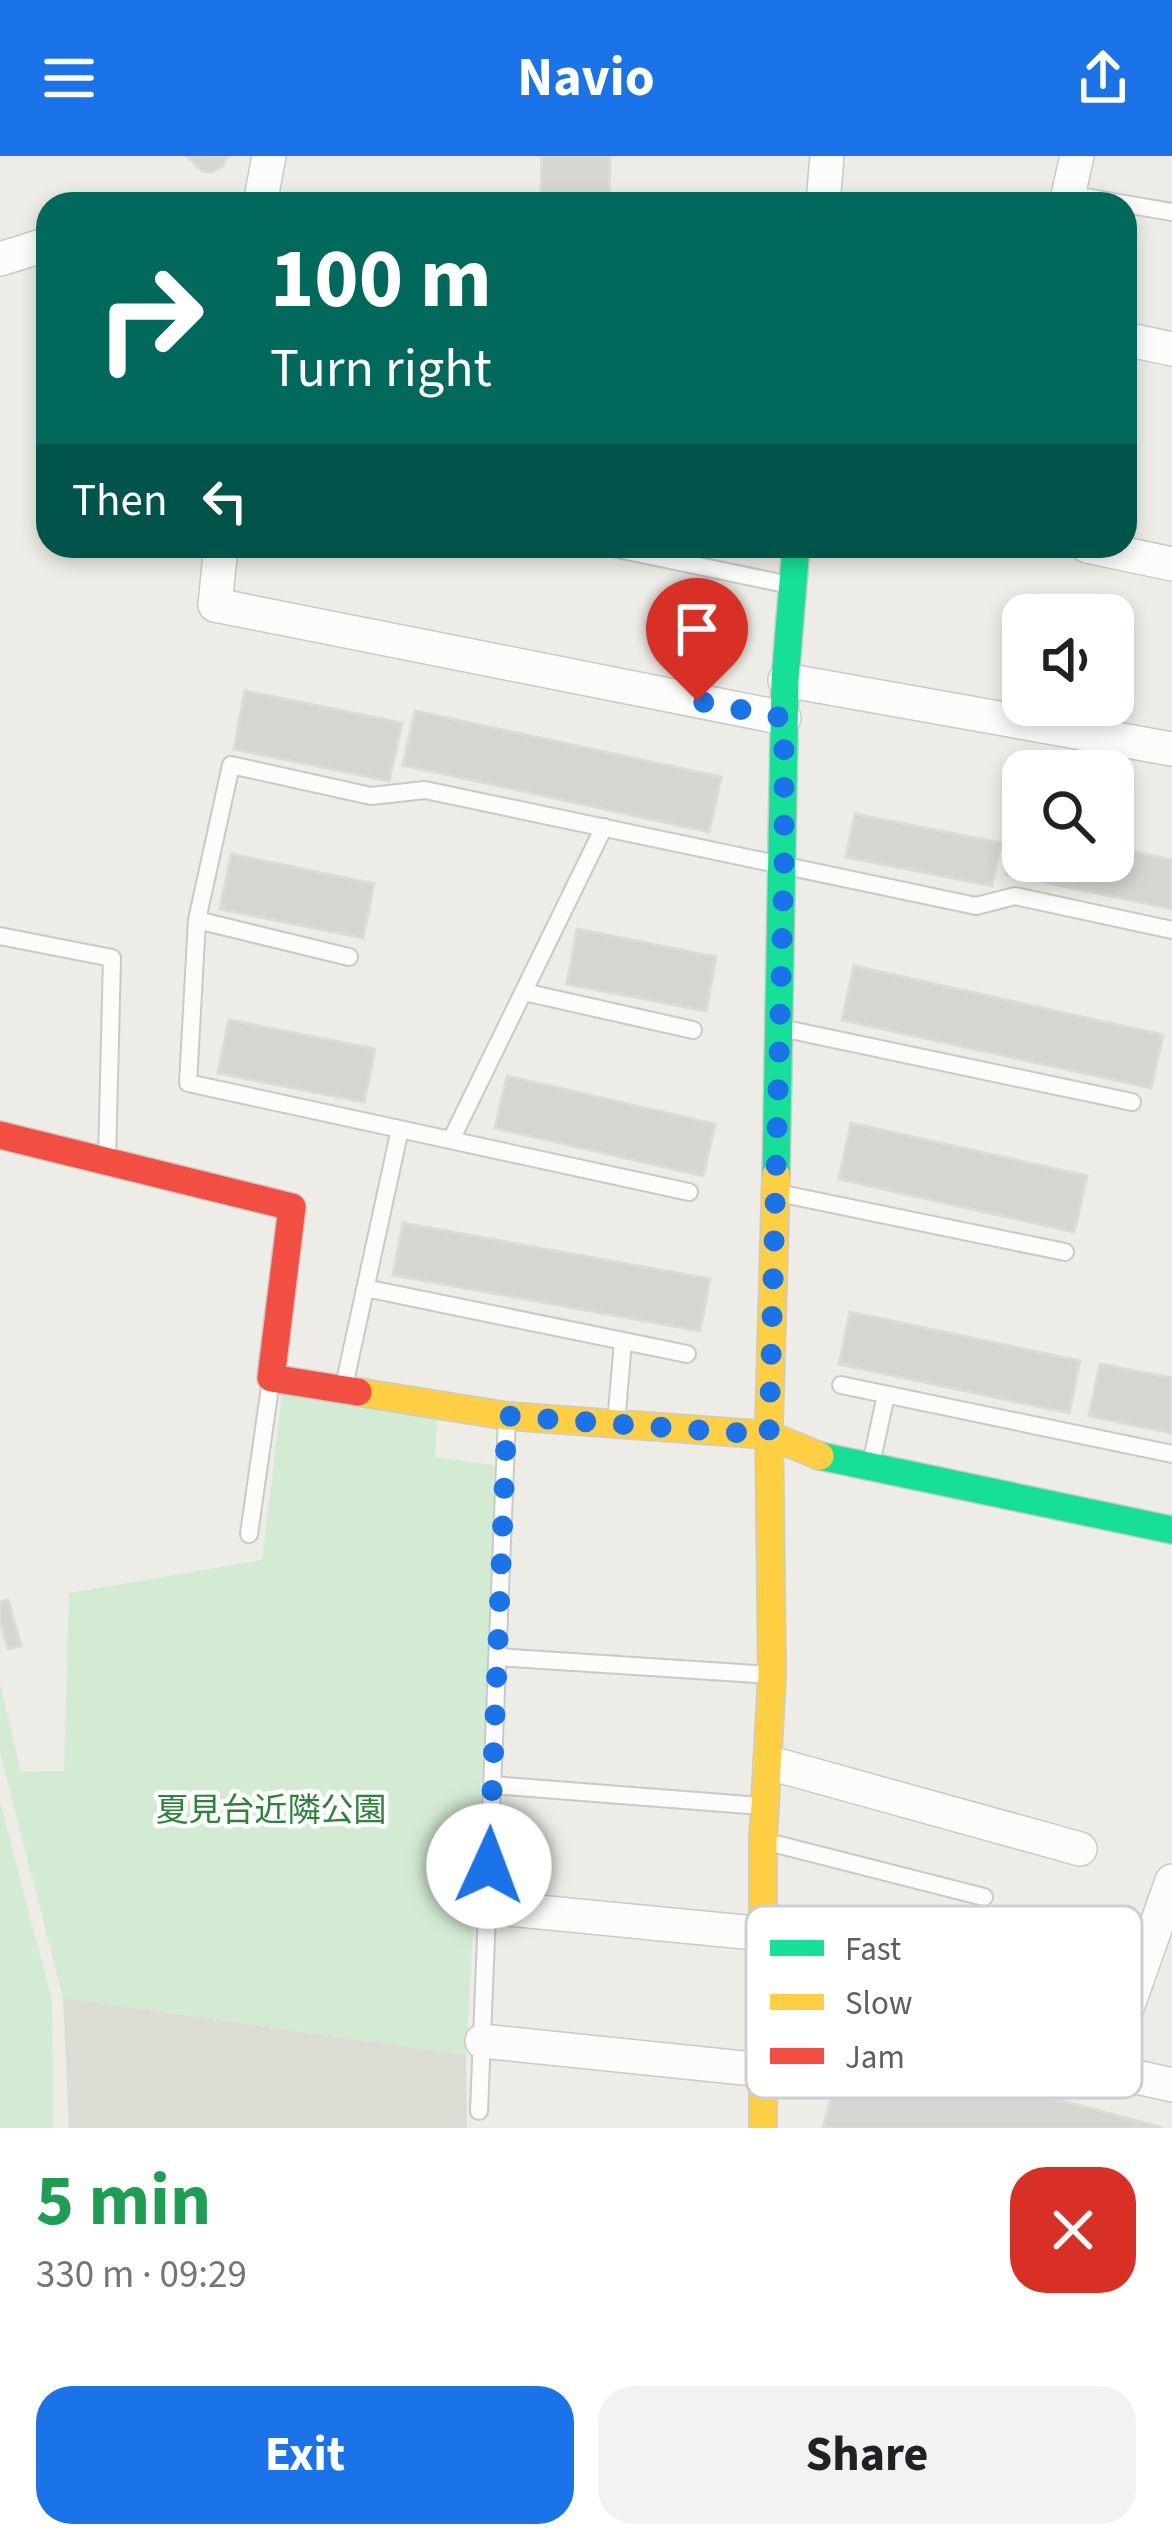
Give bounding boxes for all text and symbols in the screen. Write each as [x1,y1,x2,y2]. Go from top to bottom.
text: Navio [517,40,655,117]
icon: menu [36,45,102,111]
icon: share [1070,45,1136,111]
text: 100 m [270,220,492,340]
icon: right [72,240,228,396]
text: Turn right [270,331,492,408]
icon: left [192,468,258,534]
text: Then [72,469,168,533]
pin [646,578,748,701]
map controls [1002,594,1134,882]
button: sound [1002,594,1134,726]
icon: arrive [664,596,730,662]
button: search [1002,750,1134,882]
park label: 夏見台近隣公園 [156,1787,387,1834]
position arrow [426,1803,552,1929]
legend [746,1906,1142,2098]
text: Fast [845,1926,901,1973]
text: Slow [845,1980,913,2027]
text: Jam [845,2034,905,2081]
text: 5 min [36,2150,211,2253]
button: close [1010,2167,1136,2293]
text: 330 m · 09:29 [36,2247,247,2303]
button: Exit [36,2386,574,2524]
button: Share [598,2386,1136,2524]

